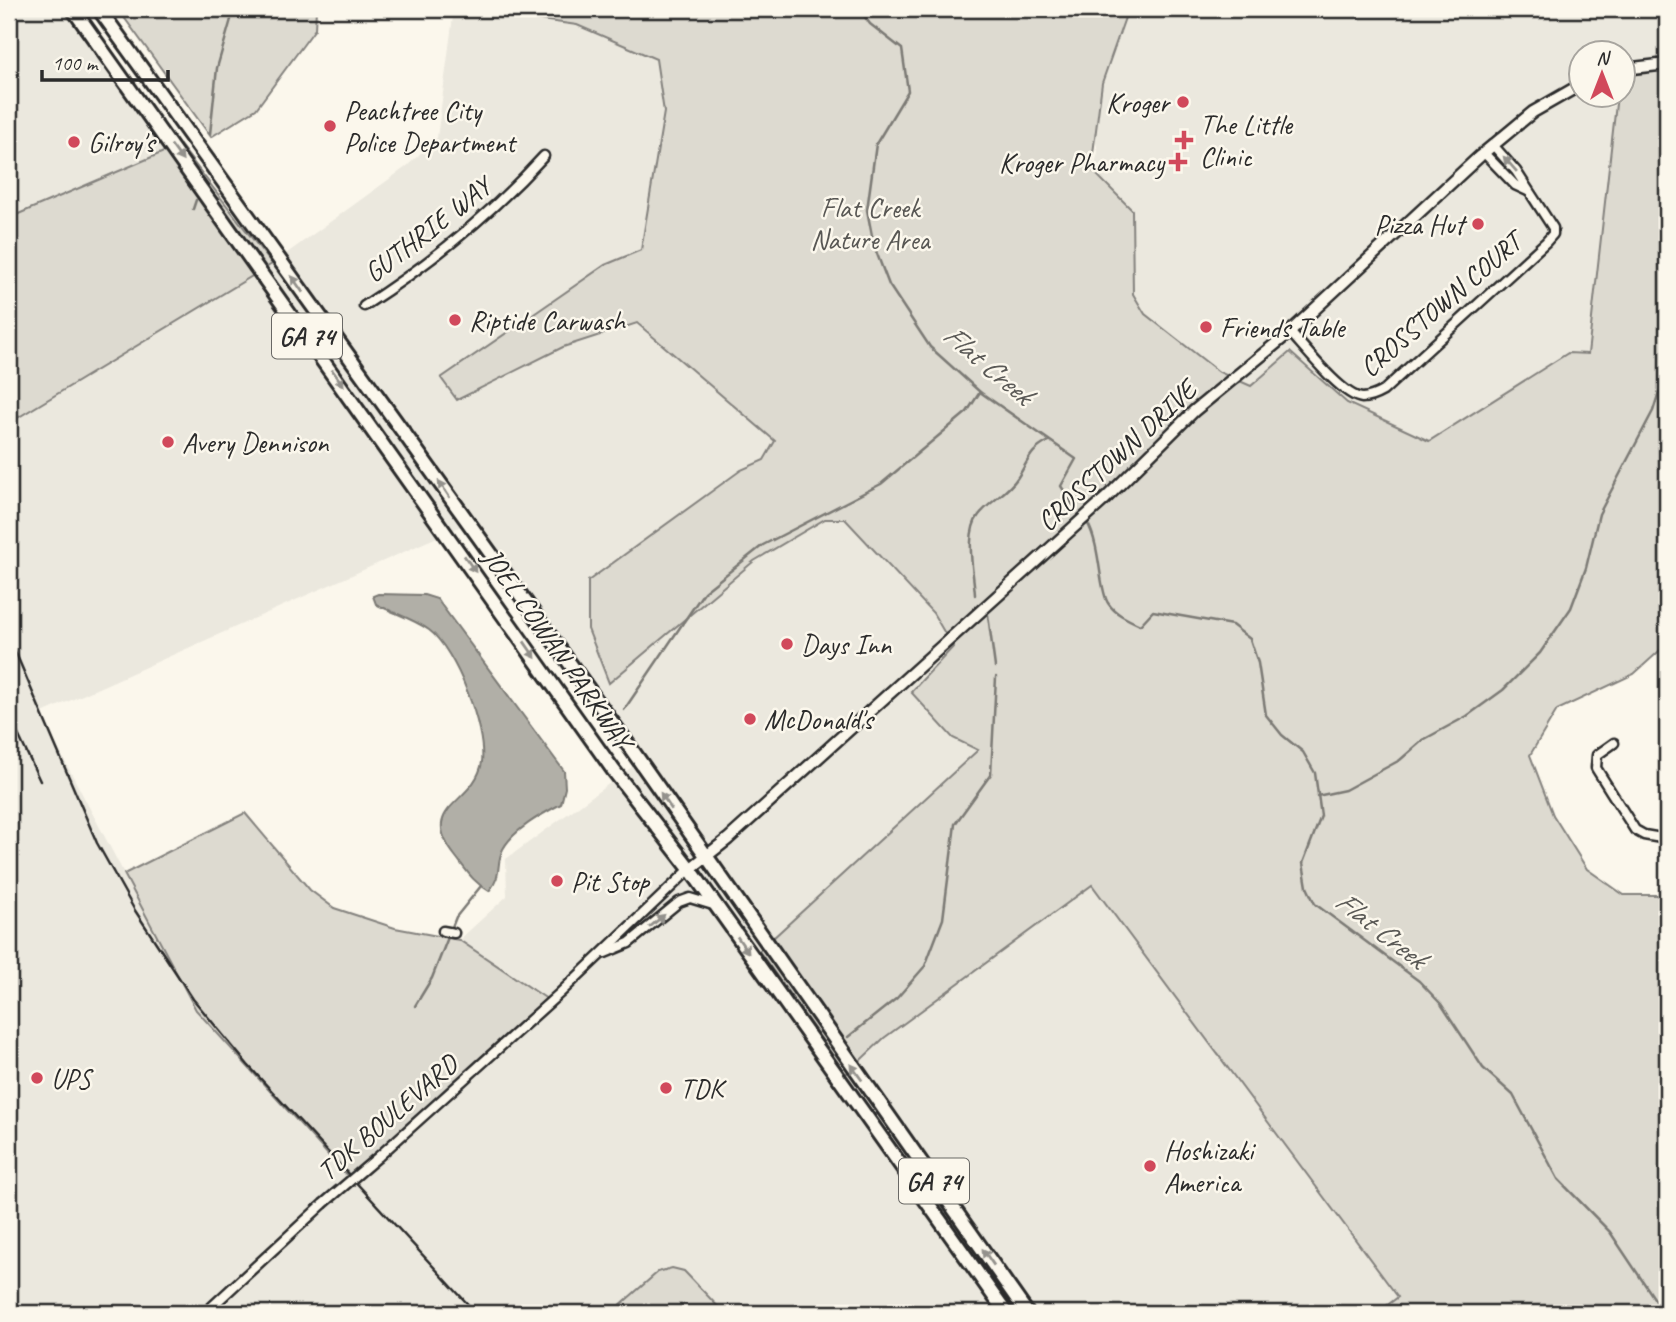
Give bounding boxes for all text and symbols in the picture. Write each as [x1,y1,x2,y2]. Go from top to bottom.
scale bar [42,38,168,82]
north arrow [1568,38,1638,108]
text: N [1596,46,1611,70]
text: 100 m [52,50,99,76]
place label: Kroger [1106,85,1171,120]
place label: Peachtree City Police Department [344,93,518,160]
marker: Kroger [1175,94,1191,110]
place label: The Little Clinic [1200,107,1294,174]
marker: Peachtree City Police Department [322,118,338,134]
place label: Gilroy's [88,125,157,160]
marker: The Little Clinic [1174,130,1194,150]
marker: Gilroy's [66,134,82,150]
one-way arrow [170,144,184,162]
place label: Kroger Pharmacy [999,145,1166,180]
marker: Kroger Pharmacy [1170,154,1186,170]
one-way arrow [1502,155,1518,173]
street label: GUTHRIE WAY [357,167,501,290]
park label: Flat Creek Nature Area [810,190,931,257]
place label: Pizza Hut [1374,207,1468,242]
marker: Pizza Hut [1470,216,1486,232]
street label: CROSSTOWN COURT [1352,220,1533,384]
one-way arrow [290,274,304,293]
place label: Riptide Carwash [469,303,627,338]
place label: Friends Table [1220,310,1346,345]
marker: Riptide Carwash [447,312,463,328]
road number: GA 74 [272,314,342,358]
water label: Flat Creek [935,316,1044,416]
marker: Friends Table [1198,319,1214,335]
one-way arrow [331,369,345,387]
street label: CROSSTOWN DRIVE [1029,370,1206,538]
place label: Avery Dennison [182,425,330,460]
marker: Avery Dennison [160,434,176,450]
one-way arrow [437,479,450,499]
street label: JOEL COWAN PARKWAY [474,540,643,760]
one-way arrow [463,555,477,573]
place label: Days Inn [801,627,893,662]
marker: Days Inn [779,636,795,652]
one-way arrow [523,641,537,659]
place label: McDonald's [764,702,875,737]
marker: McDonald's [742,711,758,727]
one-way arrow [659,792,673,810]
place label: Pit Stop [571,864,651,899]
marker: Pit Stop [549,873,565,889]
water label: Flat Creek [1328,882,1438,979]
one-way arrow [648,913,666,928]
one-way arrow [736,936,750,954]
street label: TDK BOULEVARD [310,1046,466,1188]
place label: UPS [51,1061,94,1096]
one-way arrow [849,1063,863,1081]
marker: UPS [29,1070,45,1086]
place label: TDK [680,1071,727,1106]
marker: TDK [658,1080,674,1096]
place label: Hoshizaki America [1164,1133,1257,1200]
road number: GA 74 [899,1158,969,1204]
marker: Hoshizaki America [1142,1158,1158,1174]
one-way arrow [981,1248,995,1266]

